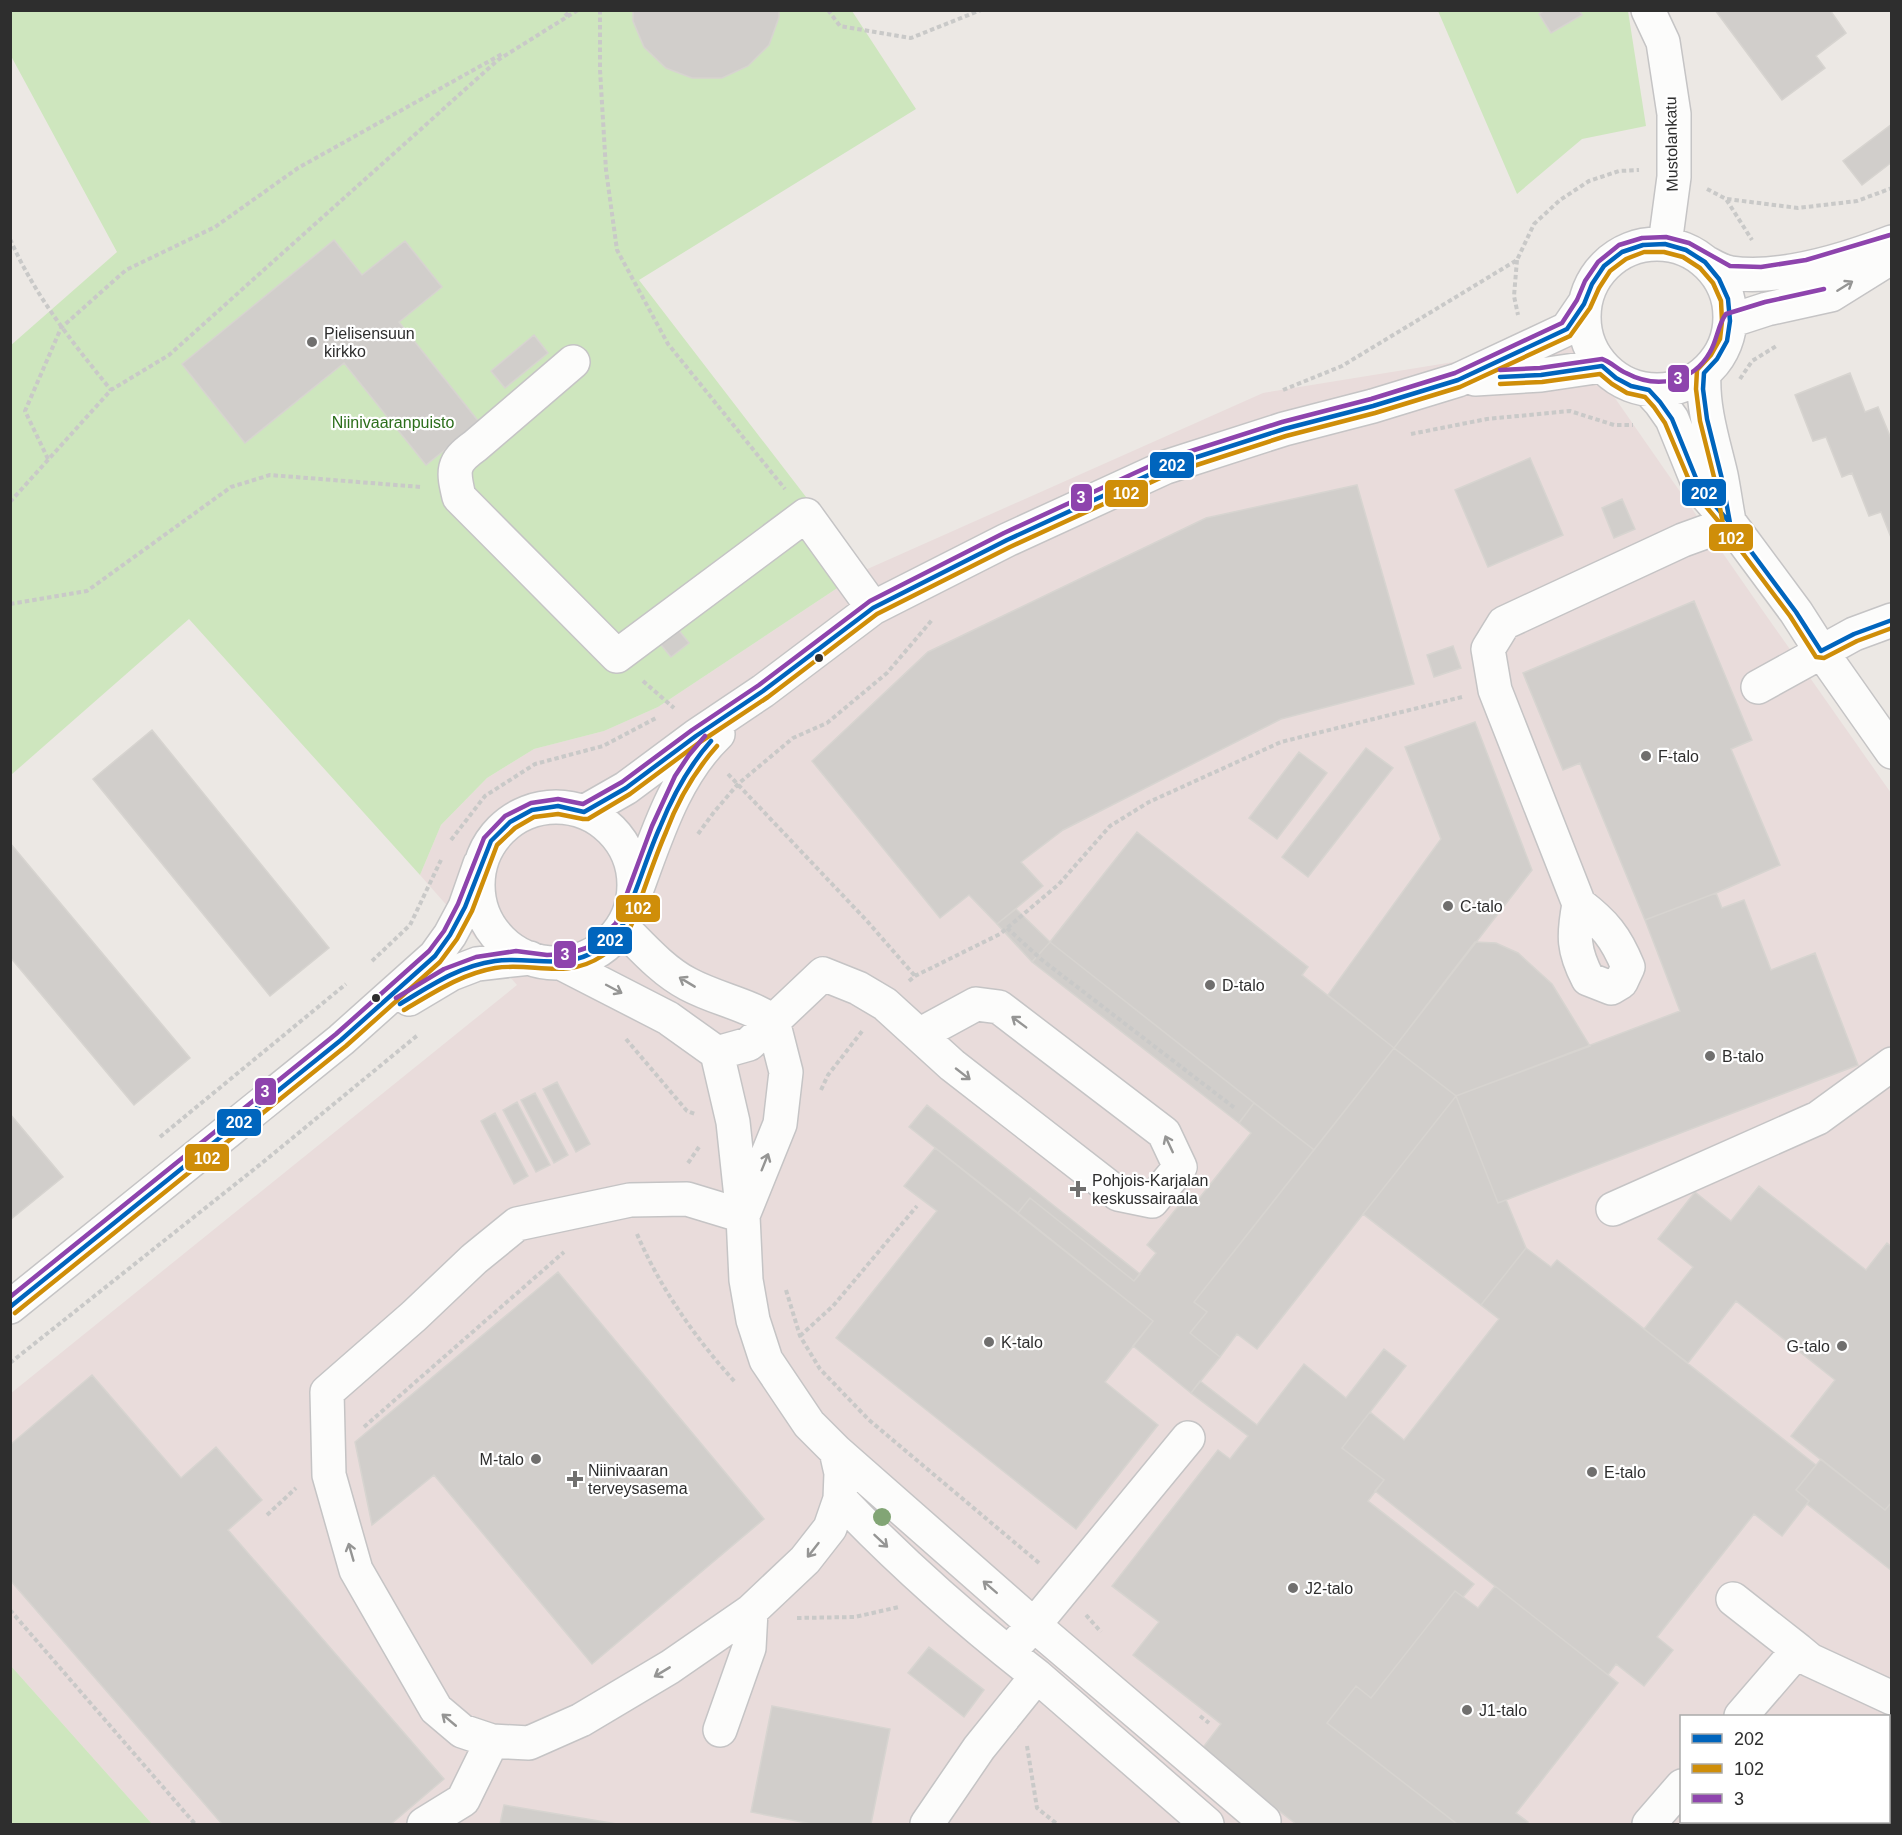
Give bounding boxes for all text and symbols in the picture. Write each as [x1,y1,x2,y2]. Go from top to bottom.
street label: Mustolankatu [1662,96,1681,192]
one-way arrow [1837,279,1854,292]
place label: Pielisensuun kirkko [324,325,415,360]
marker: Pielisensuun kirkko [305,335,319,349]
line badge: 3 [1667,364,1690,393]
text: 3 [1674,370,1683,387]
park label: Niinivaaranpuisto [332,414,454,431]
line badge: 202 [1149,451,1195,479]
text: 202 [1159,457,1185,474]
line badge: 202 [1681,478,1727,507]
line badge: 102 [1104,479,1149,508]
line badge: 3 [1070,483,1093,512]
text: 102 [1113,485,1139,502]
text: 202 [1691,485,1717,502]
text: 3 [1077,489,1086,506]
line badge: 102 [1708,523,1754,552]
text: 102 [1718,530,1744,547]
unlabelled marker [813,652,825,664]
place label: F-talo [1658,748,1699,765]
marker: F-talo [1639,749,1653,763]
line badge: 102 [615,894,661,923]
place label: C-talo [1460,898,1503,915]
marker: C-talo [1441,899,1455,913]
text: 102 [625,900,651,917]
line badge: 202 [587,926,633,955]
text: 202 [597,932,623,949]
line badge: 3 [553,940,577,969]
text: 3 [561,946,570,963]
one-way arrow [678,976,695,989]
place label: D-talo [1222,977,1265,994]
marker: D-talo [1203,978,1217,992]
one-way arrow [605,983,622,995]
unlabelled marker [370,992,382,1004]
one-way arrow [1011,1016,1027,1029]
place label: B-talo [1722,1048,1764,1065]
marker: B-talo [1703,1049,1717,1063]
one-way arrow [955,1067,971,1080]
line badge: 3 [254,1077,277,1106]
text: 3 [261,1083,270,1100]
line badge: 202 [216,1108,262,1137]
text: 202 [226,1114,252,1131]
one-way arrow [1162,1136,1174,1154]
line badge: 102 [184,1143,230,1172]
text: 102 [194,1150,220,1167]
one-way arrow [760,1153,771,1172]
place label: Pohjois-Karjalan keskussairaala [1092,1172,1209,1207]
marker: Pohjois-Karjalan keskussairaala [1069,1180,1087,1198]
place label: K-talo [1001,1334,1043,1351]
marker: K-talo [982,1335,996,1349]
place label: G-talo [1786,1338,1830,1355]
marker: G-talo [1835,1339,1849,1353]
place label: M-talo [480,1451,524,1468]
marker: M-talo [529,1452,543,1466]
place label: Niinivaaran terveysasema [588,1462,688,1497]
place label: E-talo [1604,1464,1646,1481]
marker: E-talo [1585,1465,1599,1479]
marker: Niinivaaran terveysasema [566,1470,584,1488]
one-way arrow [874,1534,889,1548]
one-way arrow [806,1542,819,1558]
one-way arrow [345,1543,356,1562]
one-way arrow [983,1580,998,1594]
place label: J2-talo [1305,1580,1353,1597]
marker: J2-talo [1286,1581,1300,1595]
one-way arrow [654,1667,671,1679]
place label: J1-talo [1479,1702,1527,1719]
marker: J1-talo [1460,1703,1474,1717]
one-way arrow [441,1713,457,1726]
legend [1680,1715,1890,1823]
text: 202 [1734,1729,1764,1749]
text: 102 [1734,1759,1764,1779]
text: 3 [1734,1789,1744,1809]

